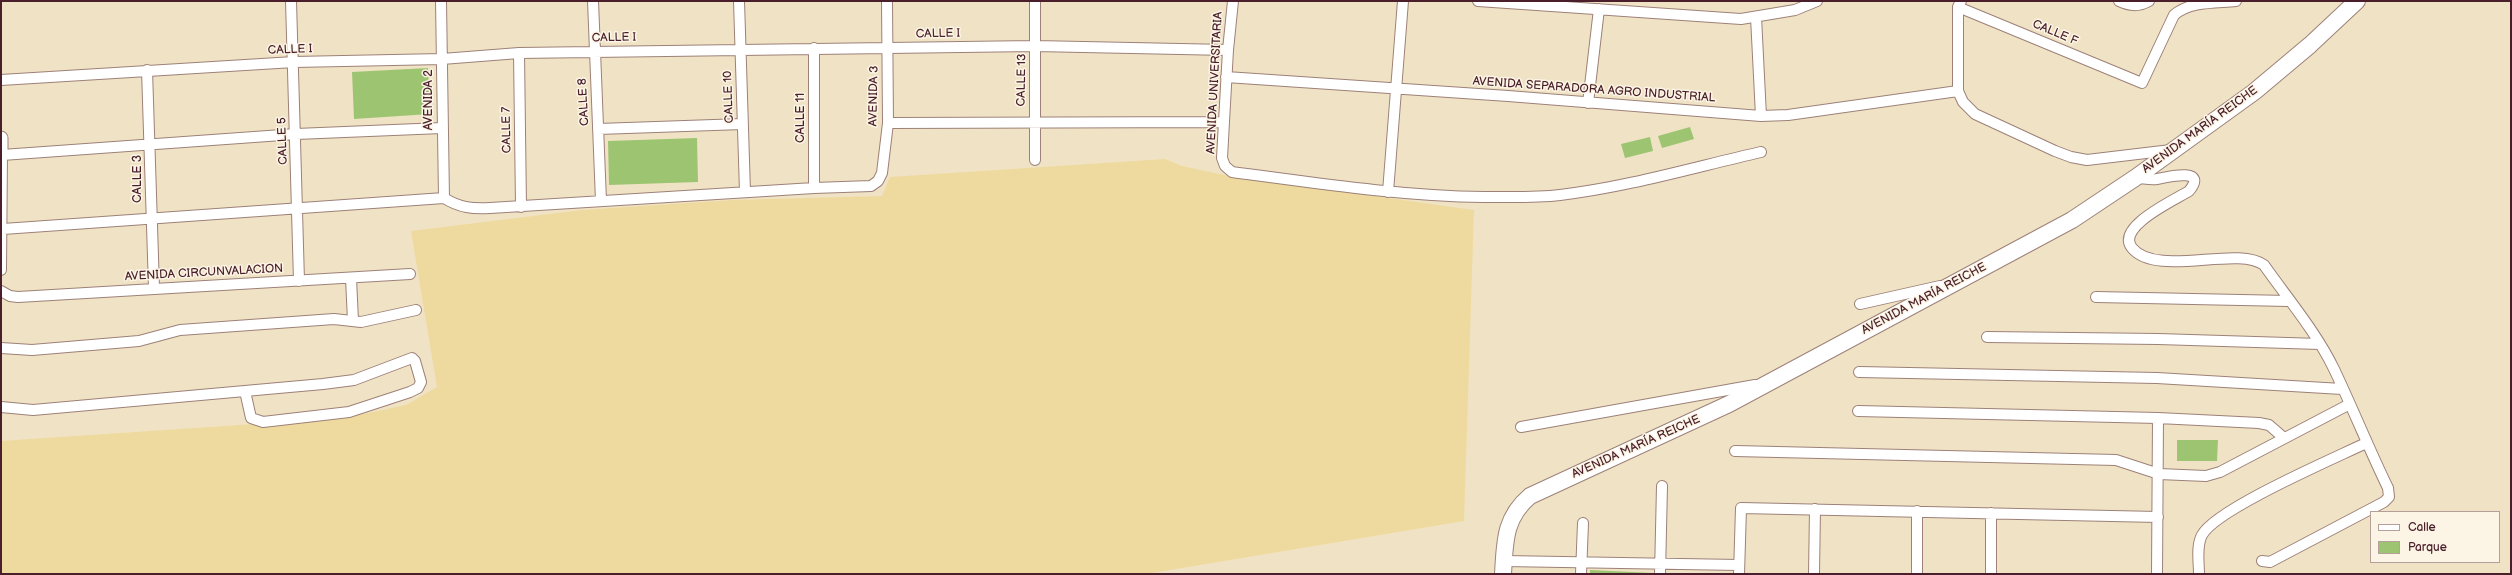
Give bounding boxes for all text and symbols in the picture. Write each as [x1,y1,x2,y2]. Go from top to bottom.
street label: AVENIDA UNIVERSITARIA [1204,11,1226,155]
street label: CALLE F [2030,17,2080,49]
street label: CALLE I [916,26,960,42]
street label: CALLE I [592,30,636,46]
street label: CALLE I [267,42,313,58]
street label: CALLE 13 [1014,53,1030,107]
street label: AVENIDA 3 [866,66,882,126]
street label: AVENIDA 2 [422,70,436,130]
street label: CALLE 10 [721,71,737,123]
street label: AVENIDA SEPARADORA AGRO INDUSTRIAL [1472,74,1716,106]
street label: CALLE 8 [576,78,592,126]
street label: AVENIDA MARÍA REICHE [2139,83,2261,177]
street label: CALLE 11 [794,93,808,143]
street label: CALLE 7 [499,107,515,153]
street label: CALLE 5 [275,117,291,165]
street label: CALLE 3 [131,155,145,203]
street label: AVENIDA MARÍA REICHE [1859,260,1989,338]
street label: AVENIDA CIRCUNVALACION [124,262,284,284]
street label: AVENIDA MARÍA REICHE [1569,412,1703,482]
legend [2370,511,2500,563]
text: Calle [2408,520,2436,535]
text: Parque [2408,540,2447,555]

